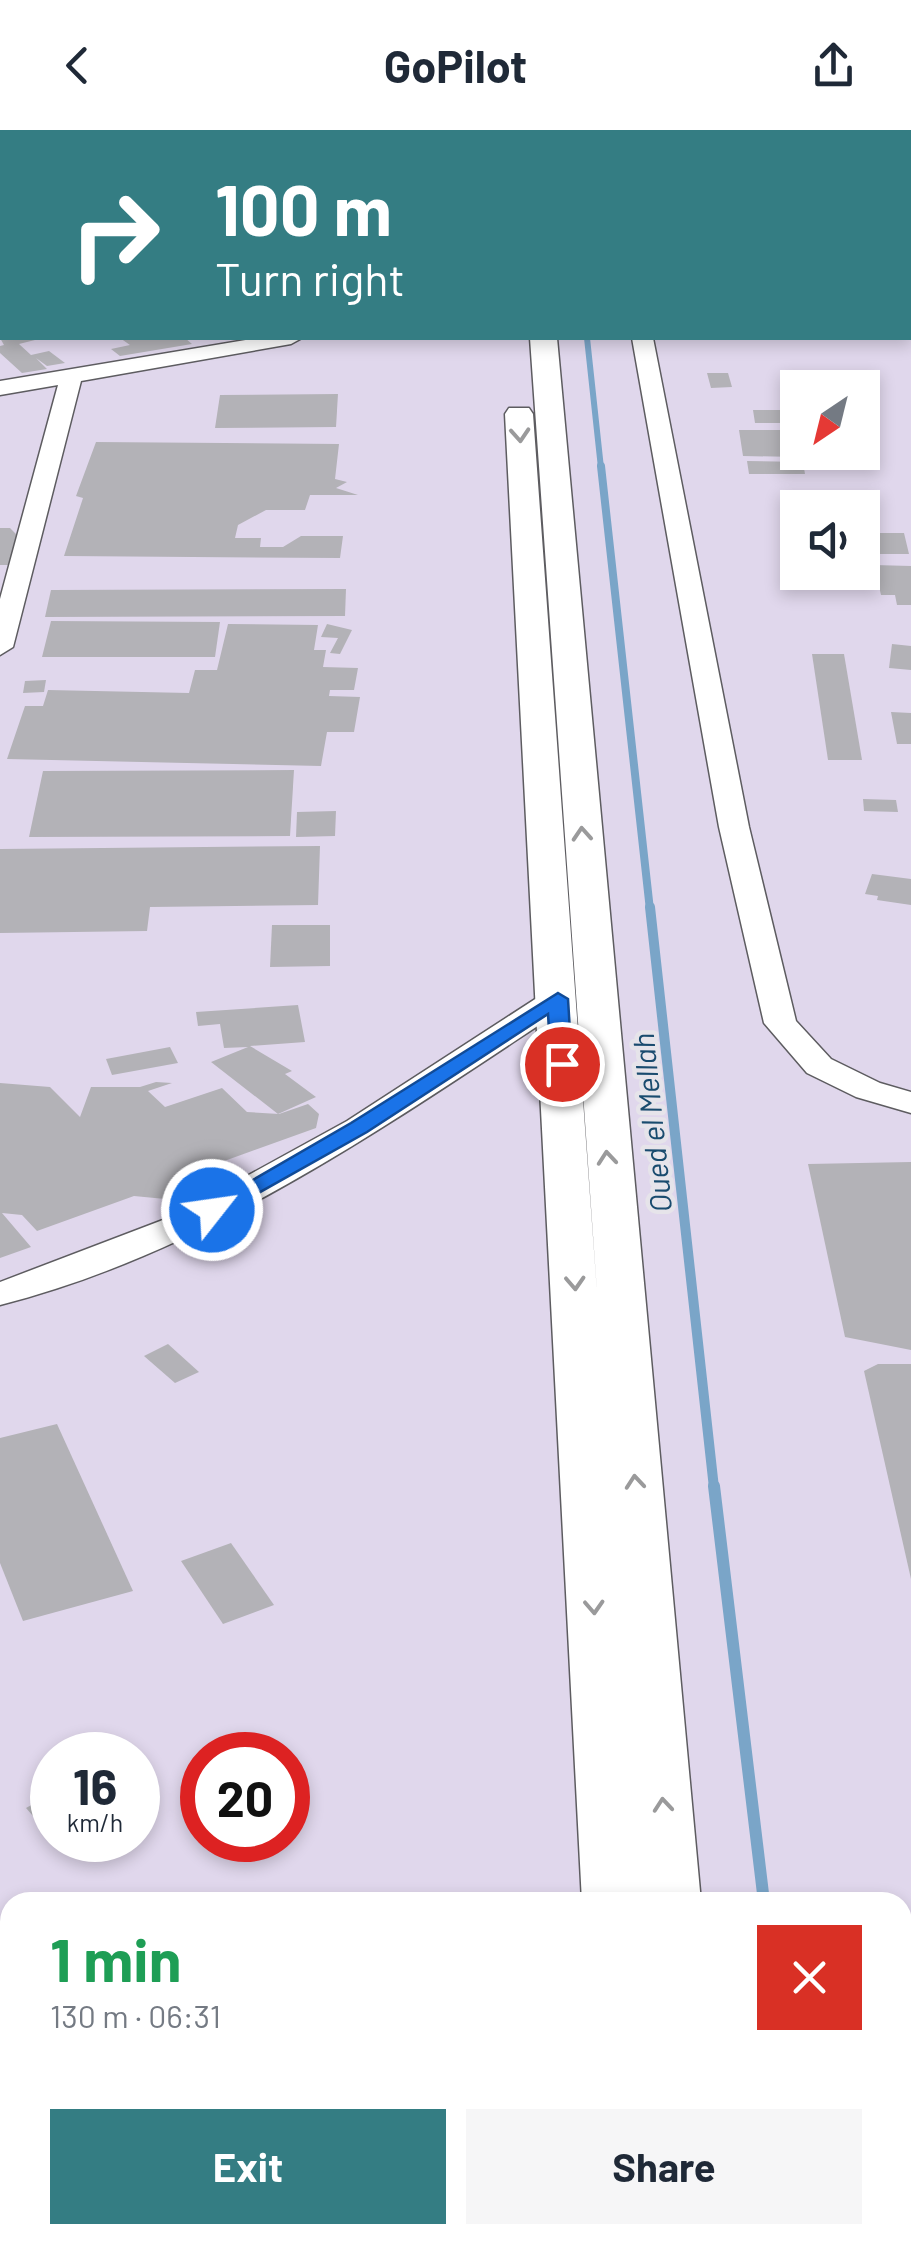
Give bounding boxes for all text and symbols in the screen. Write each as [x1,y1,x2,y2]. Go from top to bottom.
icon: back [50,38,105,93]
text: GoPilot [384,38,527,92]
icon: share [806,38,861,93]
text: 100 m [215,166,392,250]
icon: right [50,170,180,300]
text: Turn right [215,251,405,305]
north arrow [780,370,880,470]
map controls [780,370,880,590]
one-way arrow [509,427,530,443]
button: sound [780,490,880,590]
one-way arrow [572,825,594,841]
pin [520,1022,605,1107]
water label: Oued el Mellah [624,1032,678,1214]
icon: arrive [535,1037,590,1092]
one-way arrow [597,1149,619,1165]
position arrow [160,1158,264,1262]
one-way arrow [564,1275,585,1291]
one-way arrow [624,1473,646,1489]
one-way arrow [583,1600,604,1616]
speed limit sign: 20 [180,1732,310,1862]
text: 16 [73,1755,117,1815]
one-way arrow [652,1797,674,1813]
text: km/h [67,1807,123,1837]
text: 1 min [50,1922,181,1994]
button: close [757,1925,862,2030]
text: 130 m · 06:31 [50,1996,221,2034]
button: Exit [50,2109,446,2224]
button: Share [466,2109,862,2224]

